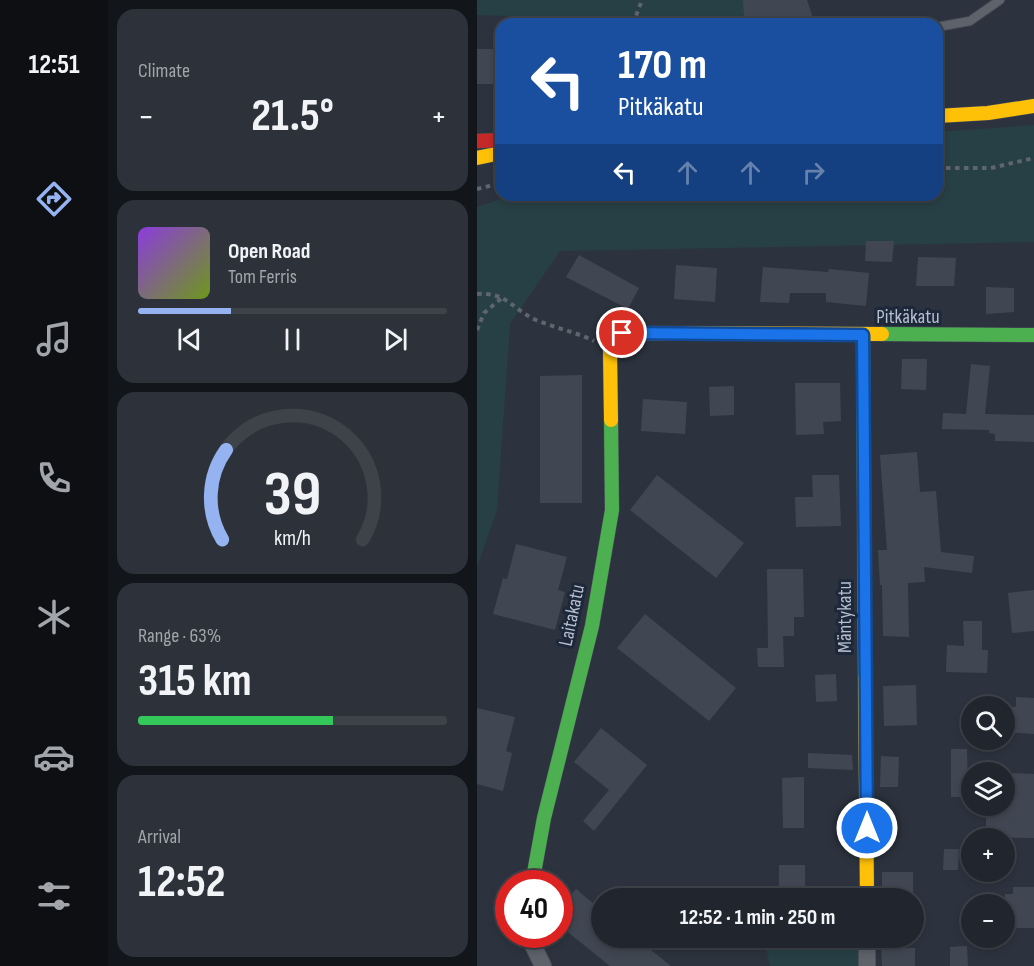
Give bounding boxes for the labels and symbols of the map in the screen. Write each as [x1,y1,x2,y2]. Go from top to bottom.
street label: Pitkäkatu [876,305,940,329]
pin [596,307,647,358]
street label: Mäntykatu [833,581,857,653]
street label: Laitakatu [554,582,590,648]
position arrow [835,796,899,860]
speed limit sign: 40 [495,870,573,948]

